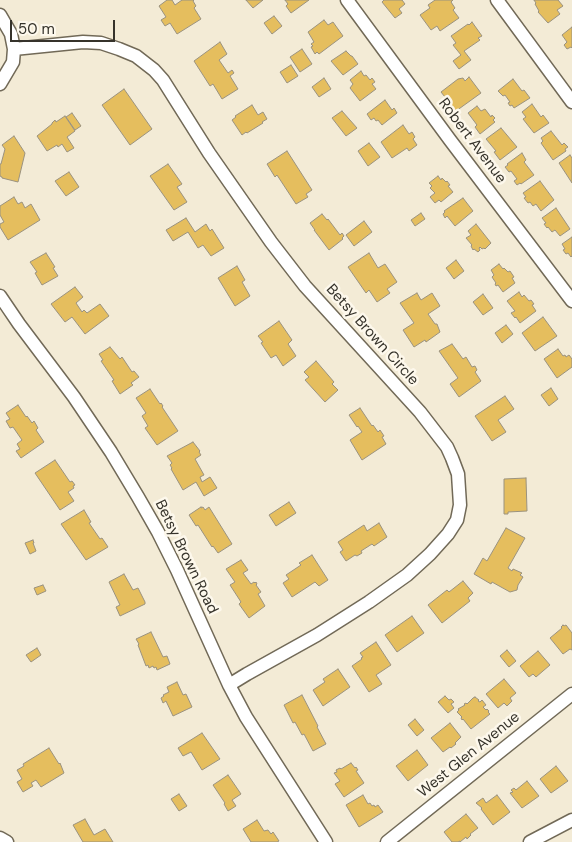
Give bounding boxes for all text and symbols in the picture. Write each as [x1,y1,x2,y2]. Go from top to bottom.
scale bar [12,10,118,42]
text: 50 m [18,19,55,39]
street label: Robert Avenue [434,95,510,187]
street label: Betsy Brown Circle [322,281,422,389]
street label: Betsy Brown Road [151,497,221,617]
street label: West Glen Avenue [414,708,524,802]

